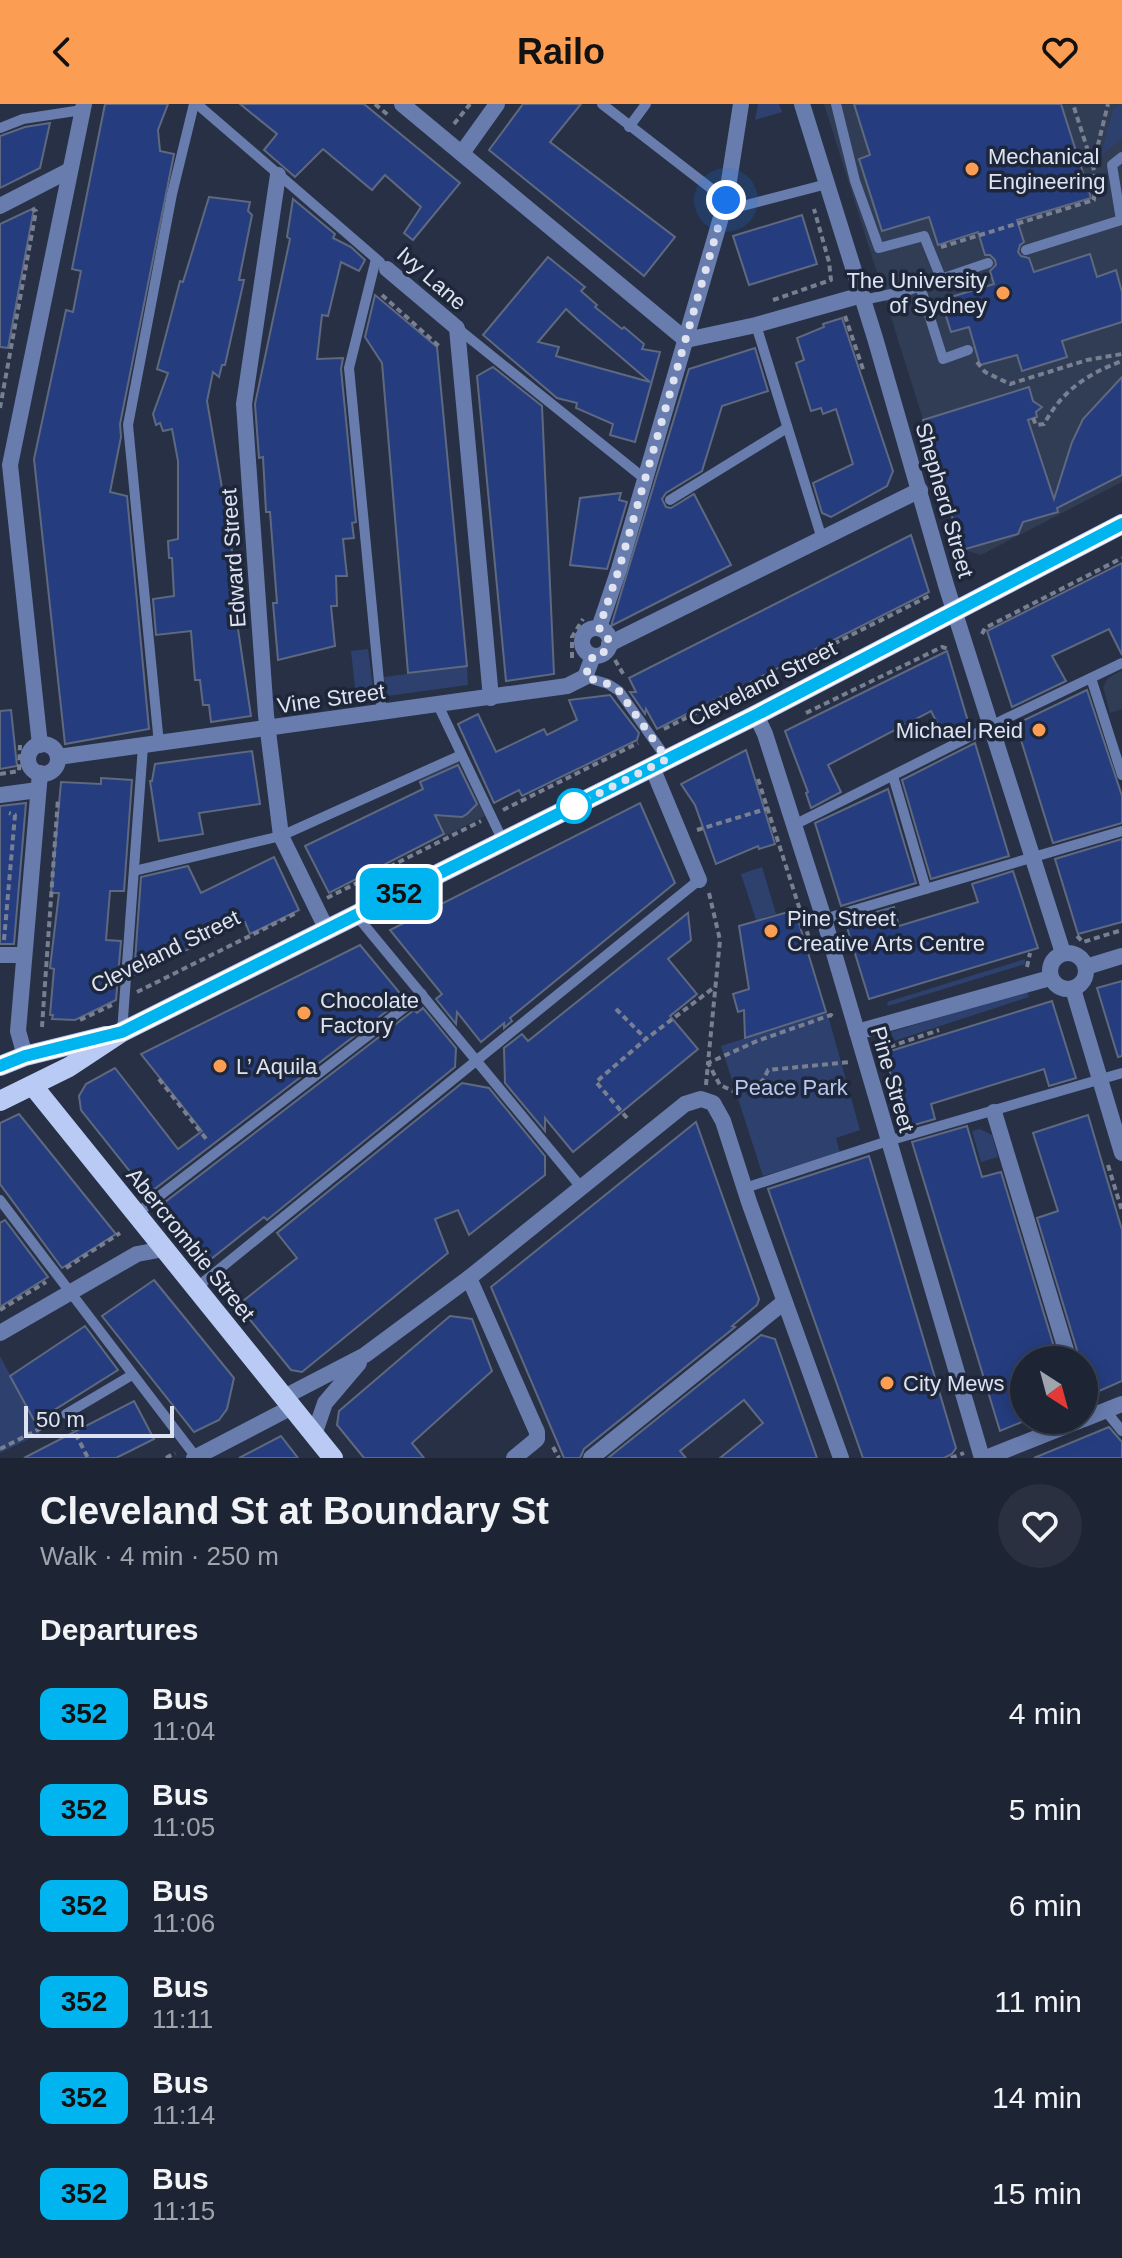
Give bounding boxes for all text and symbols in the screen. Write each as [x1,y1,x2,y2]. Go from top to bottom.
icon: back [40,30,84,74]
icon: heart [1038,30,1082,74]
text: Railo [517,31,605,72]
place label: Mechanical Engineering [988,144,1105,194]
marker: Mechanical Engineering [963,160,981,178]
your location [706,180,746,220]
street label: Ivy Lane [392,242,471,315]
place label: The University of Sydney [846,268,987,318]
marker: The University of Sydney [994,284,1012,302]
street label: Shepherd Street [910,420,979,581]
street label: Edward Street [216,488,251,628]
street label: Cleveland Street [684,635,840,732]
street label: Vine Street [276,679,387,718]
place label: Michael Reid [896,718,1023,743]
marker: Michael Reid [1030,721,1048,739]
unlabelled marker [557,789,591,823]
line badge: 352 [353,868,445,920]
text: 352 [376,878,422,909]
street label: Cleveland Street [87,905,244,998]
place label: Pine Street Creative Arts Centre [787,906,985,956]
marker: Pine Street Creative Arts Centre [762,922,780,940]
place label: Chocolate Factory [320,988,419,1038]
marker: Chocolate Factory [295,1004,313,1022]
street label: Pine Street [866,1023,920,1135]
place label: L’ Aquila [236,1054,318,1079]
marker: L’ Aquila [211,1057,229,1075]
park label: Peace Park [734,1075,849,1100]
street label: Abercrombie Street [121,1163,260,1326]
north arrow [1010,1346,1098,1434]
map controls [1010,1346,1098,1434]
place label: City Mews [903,1371,1004,1396]
marker: City Mews [878,1374,896,1392]
scale bar [24,1402,174,1438]
text: 50 m [36,1407,85,1432]
button: heart [998,1484,1082,1568]
text: Cleveland St at Boundary St [40,1490,549,1532]
text: Walk · 4 min · 250 m [40,1541,279,1571]
text: Departures [40,1613,198,1646]
text: Bus [152,1682,209,1715]
text: 4 min [1009,1697,1082,1730]
text: 352 [61,1698,107,1729]
text: 11:04 [152,1716,215,1746]
text: Bus [152,1778,209,1811]
text: 5 min [1009,1793,1082,1826]
text: 352 [61,1794,107,1825]
text: 11:05 [152,1812,215,1842]
text: Bus [152,1874,209,1907]
text: 6 min [1009,1889,1082,1922]
text: 352 [61,1890,107,1921]
text: 11:06 [152,1908,215,1938]
text: Bus [152,1970,209,2003]
text: 11 min [994,1985,1082,2018]
text: 352 [61,1986,107,2017]
text: 11:11 [152,2004,213,2034]
text: Bus [152,2066,209,2099]
text: 14 min [992,2081,1082,2114]
text: 352 [61,2082,107,2113]
text: 11:14 [152,2100,215,2130]
text: Bus [152,2162,209,2195]
text: 15 min [992,2177,1082,2210]
text: 352 [61,2178,107,2209]
text: 11:15 [152,2196,215,2226]

